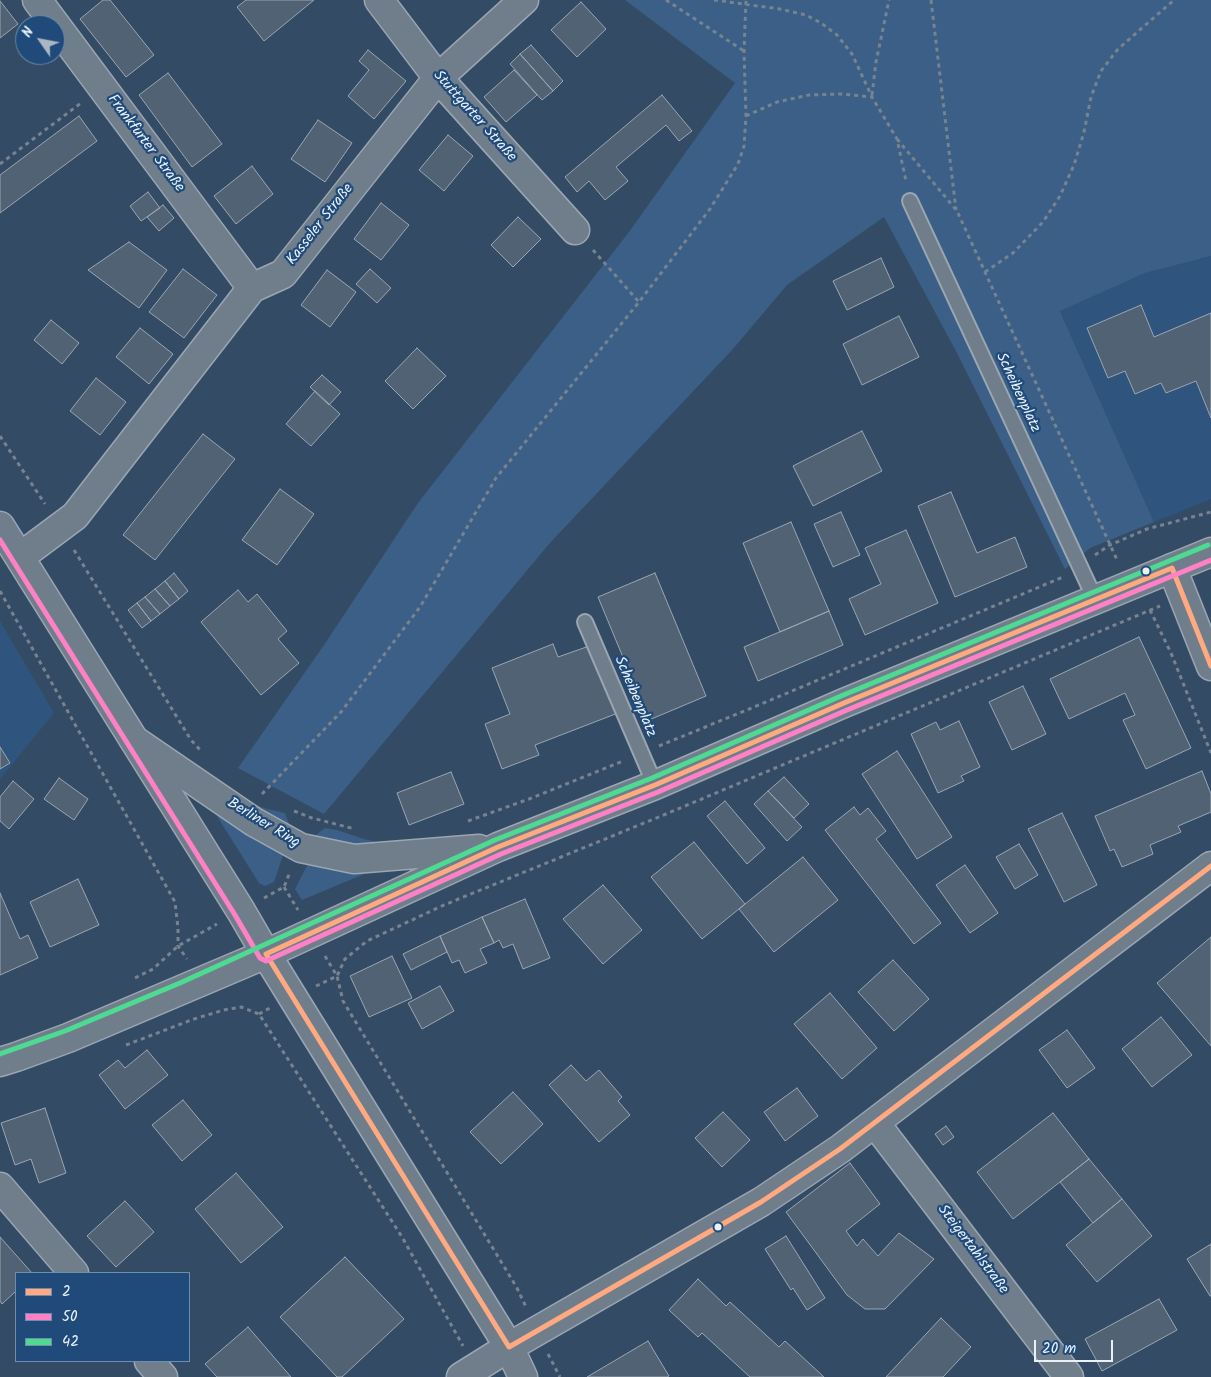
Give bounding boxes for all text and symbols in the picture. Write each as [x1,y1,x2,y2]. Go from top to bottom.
north arrow [15,15,65,65]
text: N [17,23,40,42]
street label: Stuttgarter Straße [428,68,520,166]
street label: Frankfurter Straße [102,92,188,196]
street label: Kasseler Straße [284,181,358,269]
street label: Scheibenplatz [991,350,1043,436]
unlabelled marker [1141,566,1151,576]
street label: Scheibenplatz [609,654,659,740]
street label: Berliner Ring [223,795,303,853]
street label: Steigertahlstraße [933,1202,1011,1298]
unlabelled marker [713,1222,723,1232]
legend [15,1272,190,1362]
text: 2 [62,1280,71,1304]
text: 50 [62,1305,78,1329]
text: 42 [62,1330,79,1354]
scale bar [1036,1330,1115,1362]
text: 20 m [1042,1337,1076,1361]

